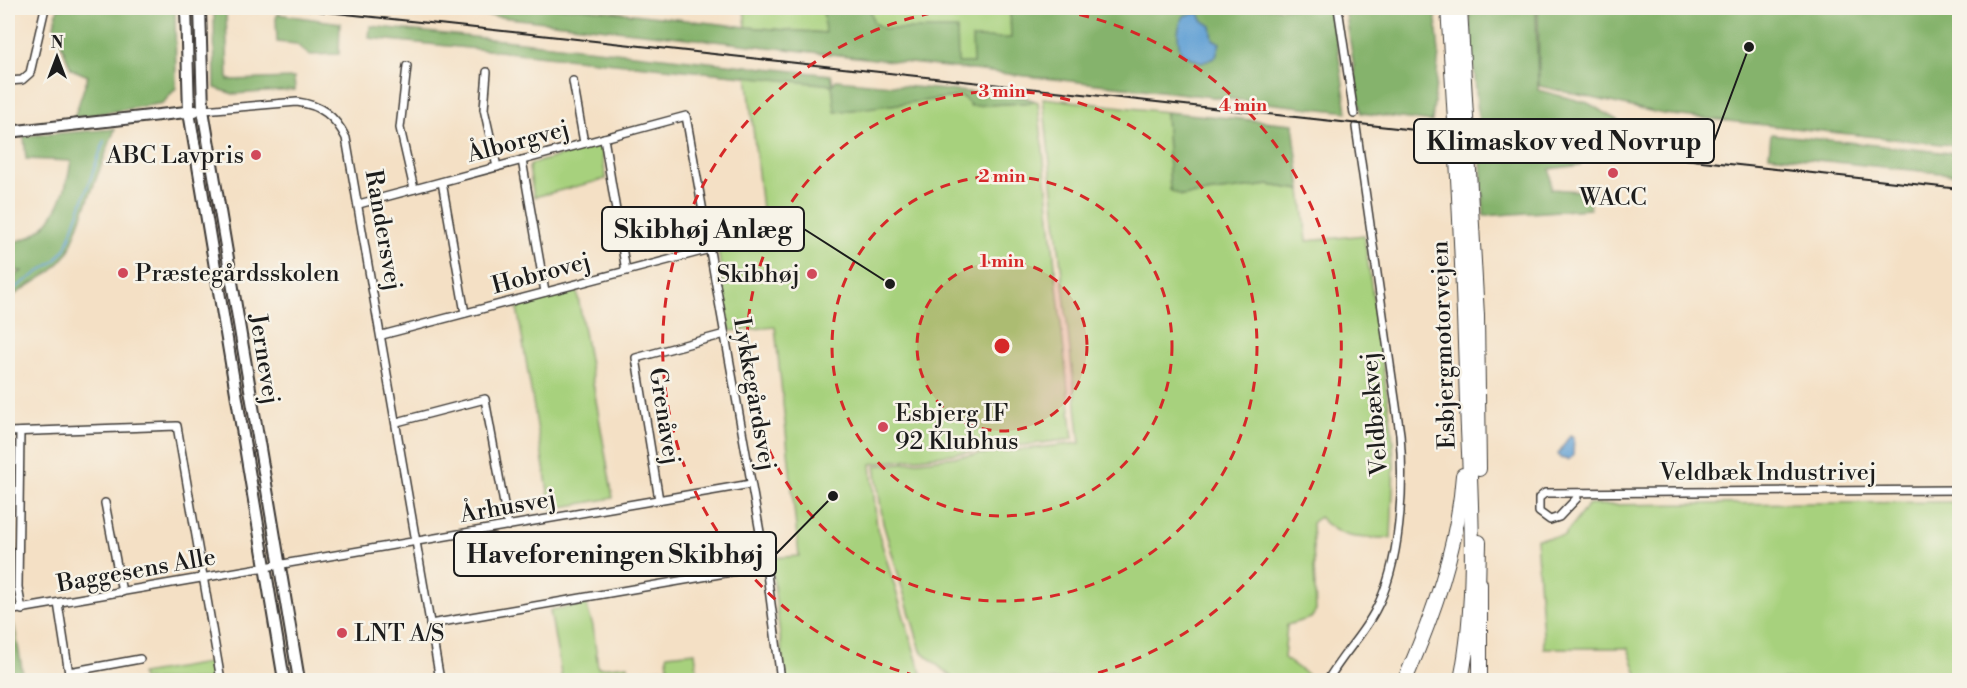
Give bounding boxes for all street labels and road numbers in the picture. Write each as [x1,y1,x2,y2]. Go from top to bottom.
street label: Ålborgvej [462,113,573,170]
street label: Randersvej [358,167,408,293]
street label: Esbjergmotorvejen [1425,240,1463,450]
street label: Hobrovej [489,246,594,302]
street label: Jernevej [242,311,286,406]
street label: Lykkegårdsvej [726,315,782,473]
street label: Veldbækvej [1355,351,1395,478]
street label: Grenåvej [642,365,686,467]
street label: Veldbæk Industrivej [1658,458,1877,488]
street label: Århusvej [457,483,559,530]
street label: Baggesens Alle [53,542,218,600]

